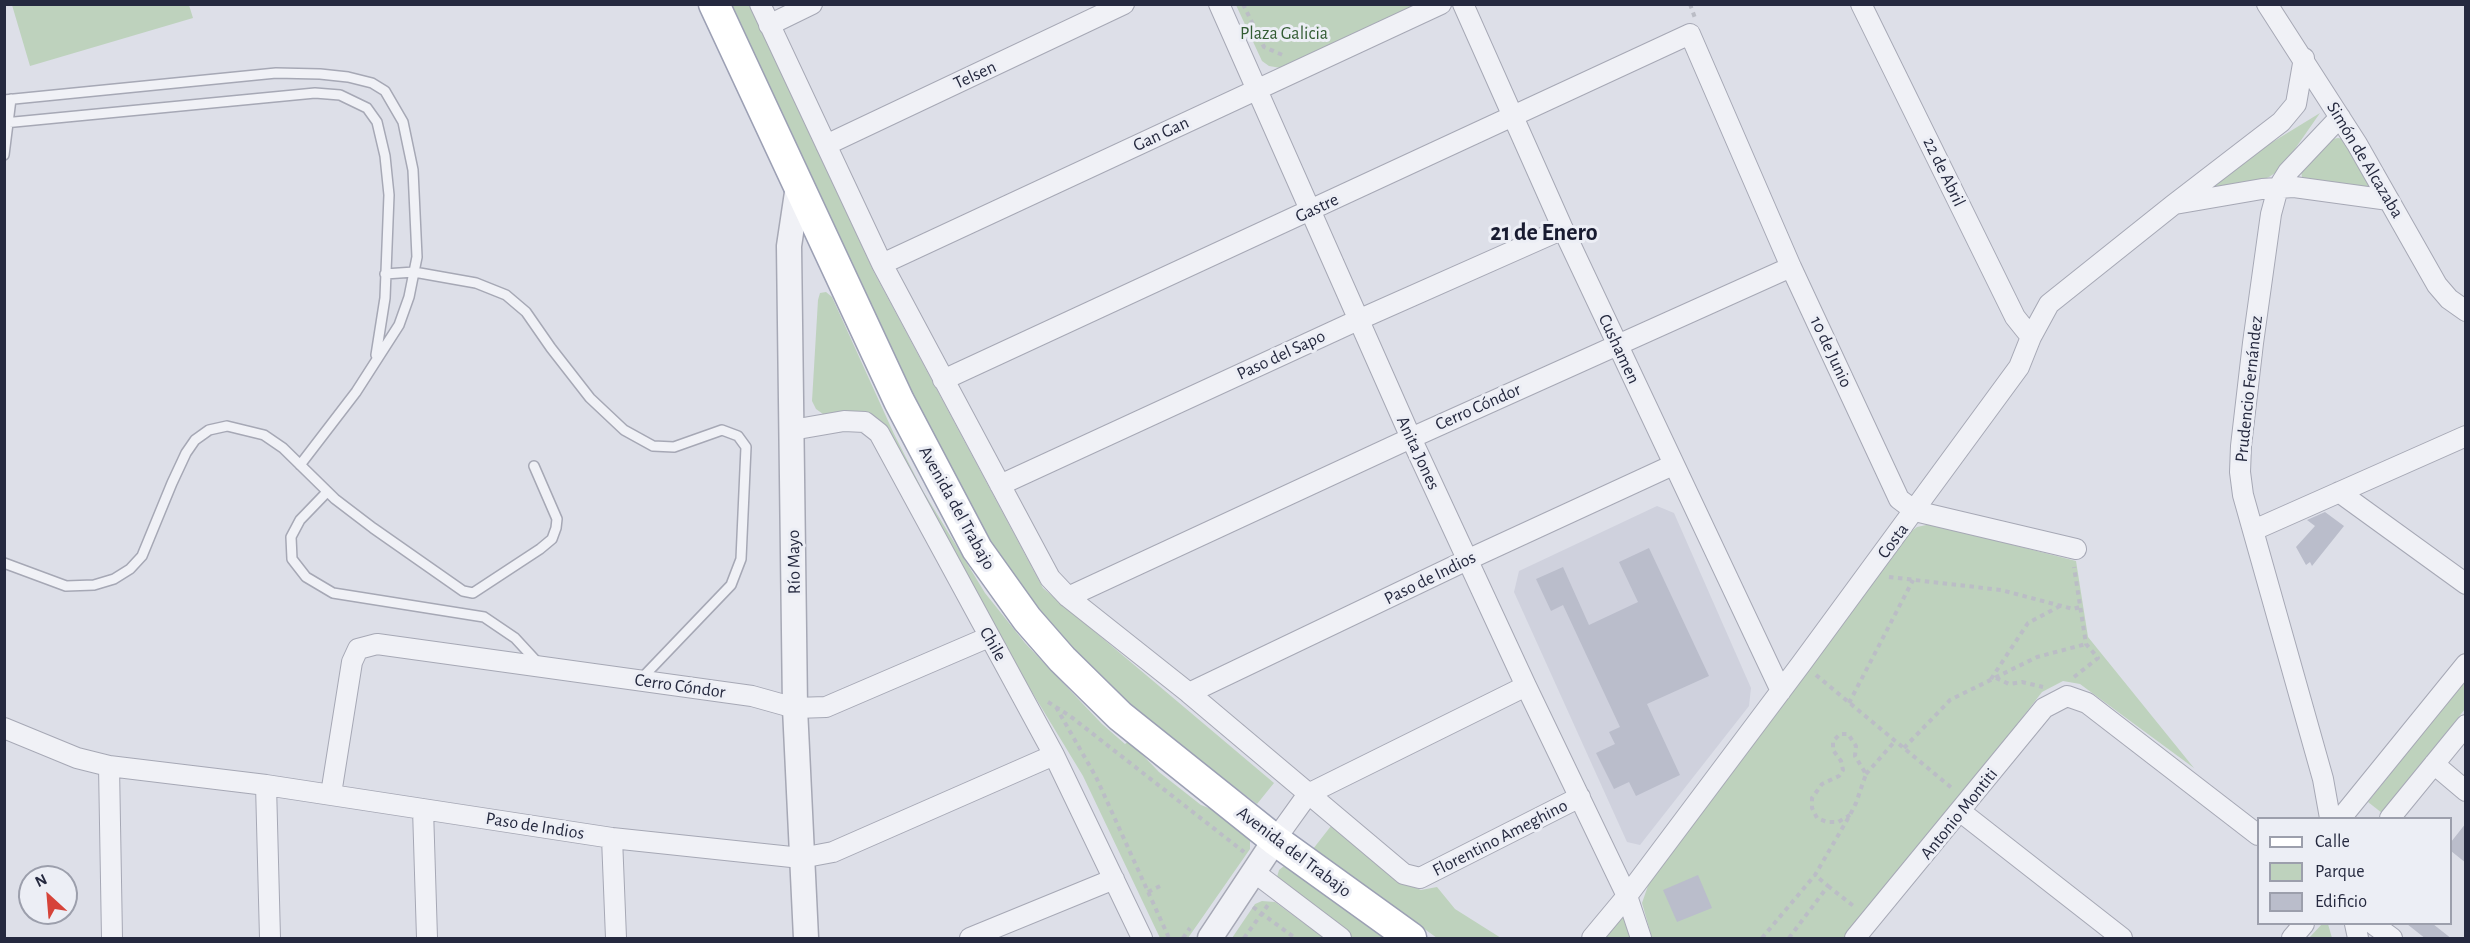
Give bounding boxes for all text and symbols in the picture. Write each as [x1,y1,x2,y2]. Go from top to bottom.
park label: Plaza Galicia [1240,23,1328,45]
street label: Telsen [950,56,1000,94]
street label: Simón de Alcazaba [2322,98,2408,222]
street label: Gan Gan [1130,112,1192,156]
street label: 22 de Abril [1918,134,1970,210]
street label: Gastre [1292,189,1342,227]
district label: 21 de Enero [1490,219,1598,247]
street label: Cushamen [1593,311,1645,387]
street label: 10 de Junio [1805,313,1857,391]
street label: Prudencio Fernández [2231,315,2267,463]
street label: Paso del Sapo [1233,325,1329,385]
street label: Cerro Cóndor [1432,379,1524,435]
street label: Anita Jones [1392,413,1444,493]
street label: Avenida del Trabajo [914,442,1000,574]
street label: Costa [1873,519,1913,563]
street label: Río Mayo [783,530,805,594]
street label: Paso de Indios [1381,547,1479,609]
street label: Chile [975,623,1011,665]
street label: Cerro Cóndor [633,669,727,703]
street label: Antonio Montiti [1916,764,2002,864]
street label: Florentino Ameghino [1429,795,1571,881]
street label: Avenida del Trabajo [1232,802,1356,902]
street label: Paso de Indios [484,808,586,844]
legend [2257,817,2452,925]
text: Calle [2315,833,2350,851]
text: Parque [2315,863,2364,881]
north arrow [18,865,78,925]
text: N [32,871,49,890]
text: Edificio [2315,893,2367,911]

